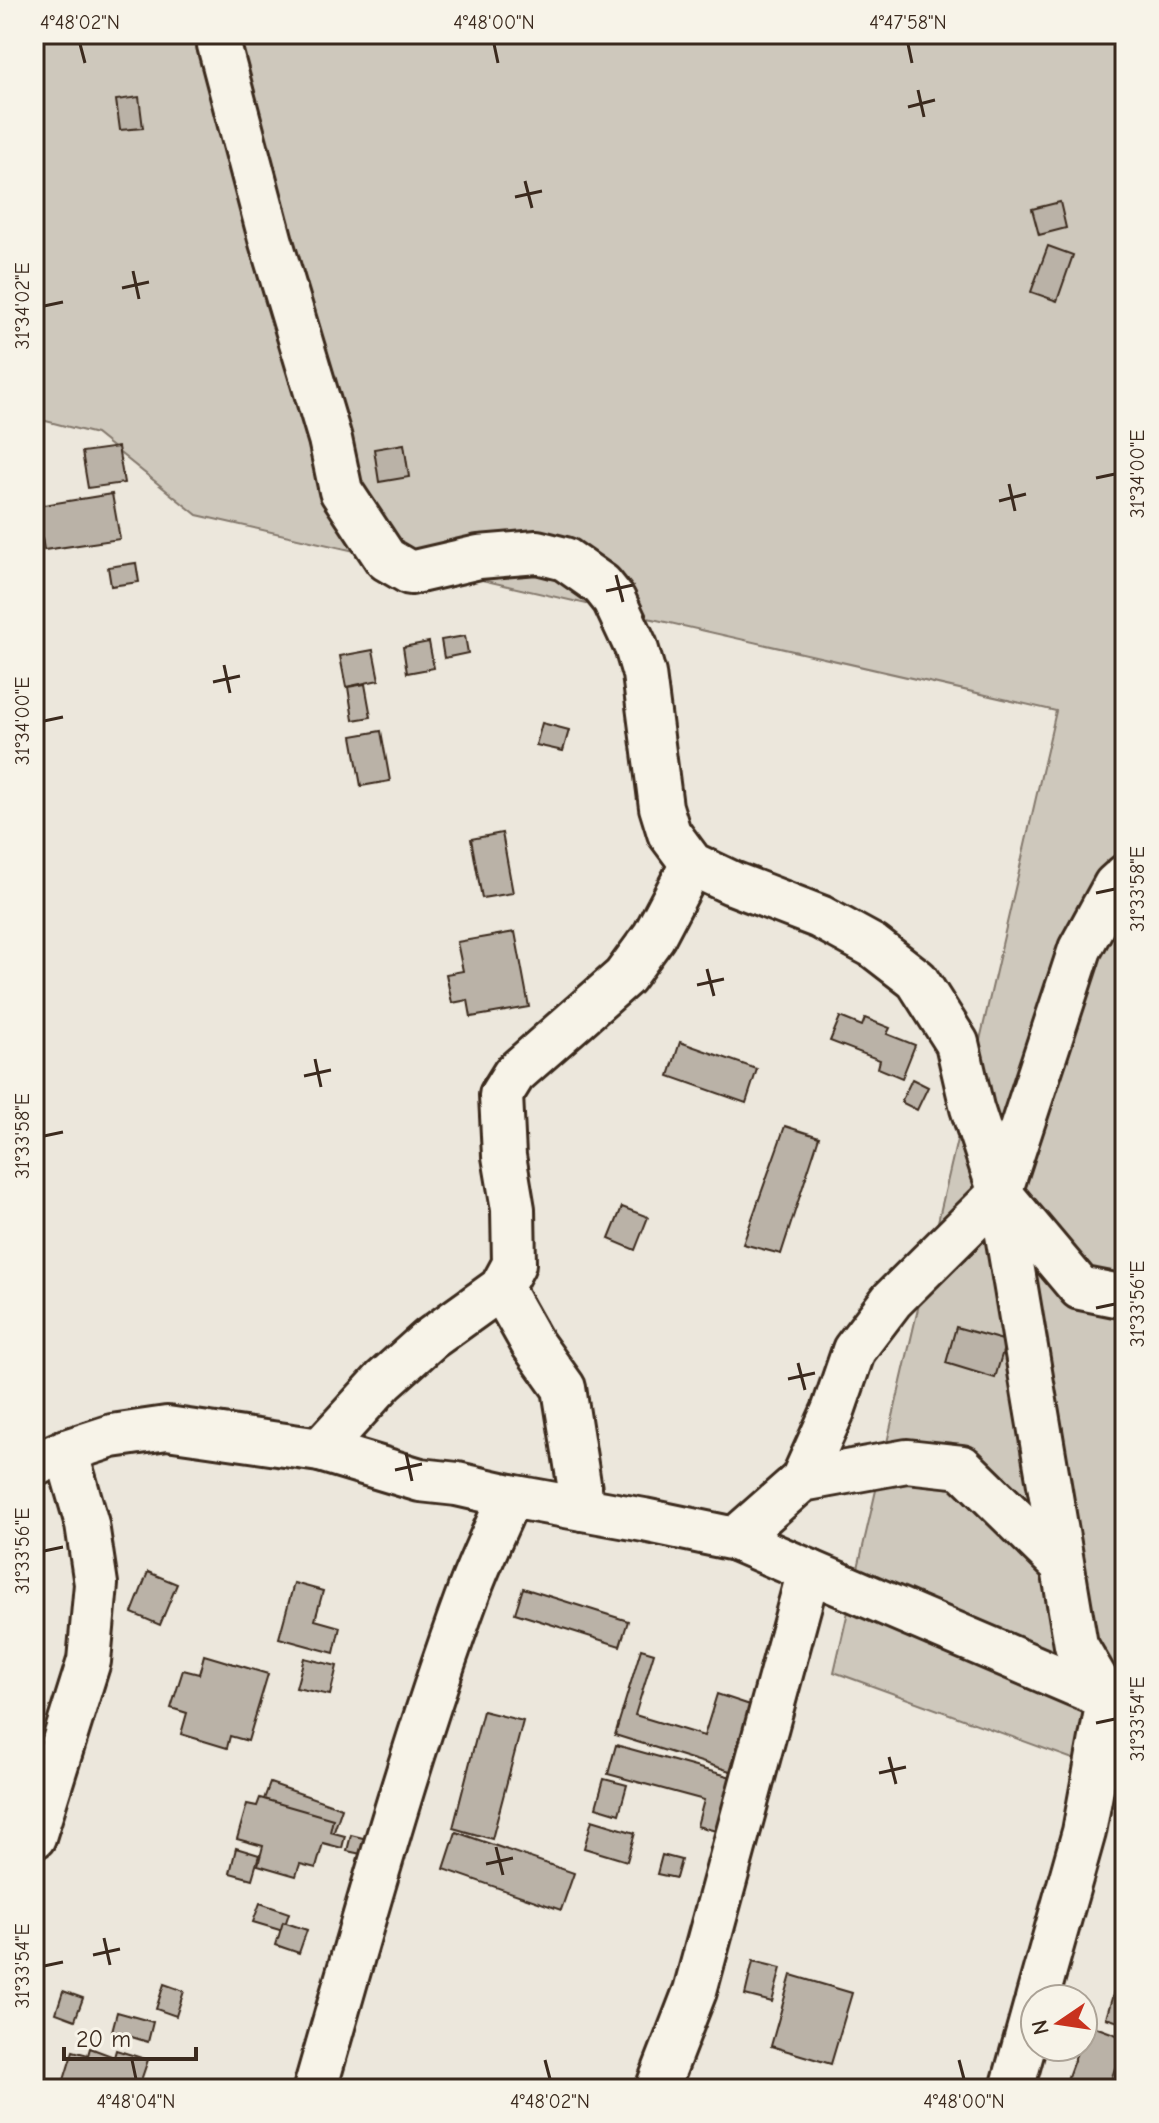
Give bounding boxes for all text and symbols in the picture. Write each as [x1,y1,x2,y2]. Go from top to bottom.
text: 4°48'02"N [40,11,120,34]
text: 4°48'00"N [453,11,535,34]
text: 4°47'58"N [869,11,947,34]
text: 31°34'02"E [11,263,34,349]
text: 31°34'00"E [1126,430,1149,518]
text: 31°34'00"E [11,677,34,765]
text: 31°33'58"E [1126,846,1149,932]
text: 31°33'58"E [11,1093,34,1179]
text: 31°33'56"E [1126,1261,1149,1347]
text: 31°33'56"E [11,1508,34,1594]
text: 31°33'54"E [1126,1676,1149,1762]
text: 31°33'54"E [11,1923,34,2009]
north arrow [1019,1983,1099,2063]
scale bar [64,2011,196,2061]
text: N [1026,2017,1055,2037]
text: 20 m [76,2025,131,2053]
text: 4°48'04"N [96,2090,176,2113]
text: 4°48'02"N [510,2090,590,2113]
text: 4°48'00"N [923,2090,1005,2113]

